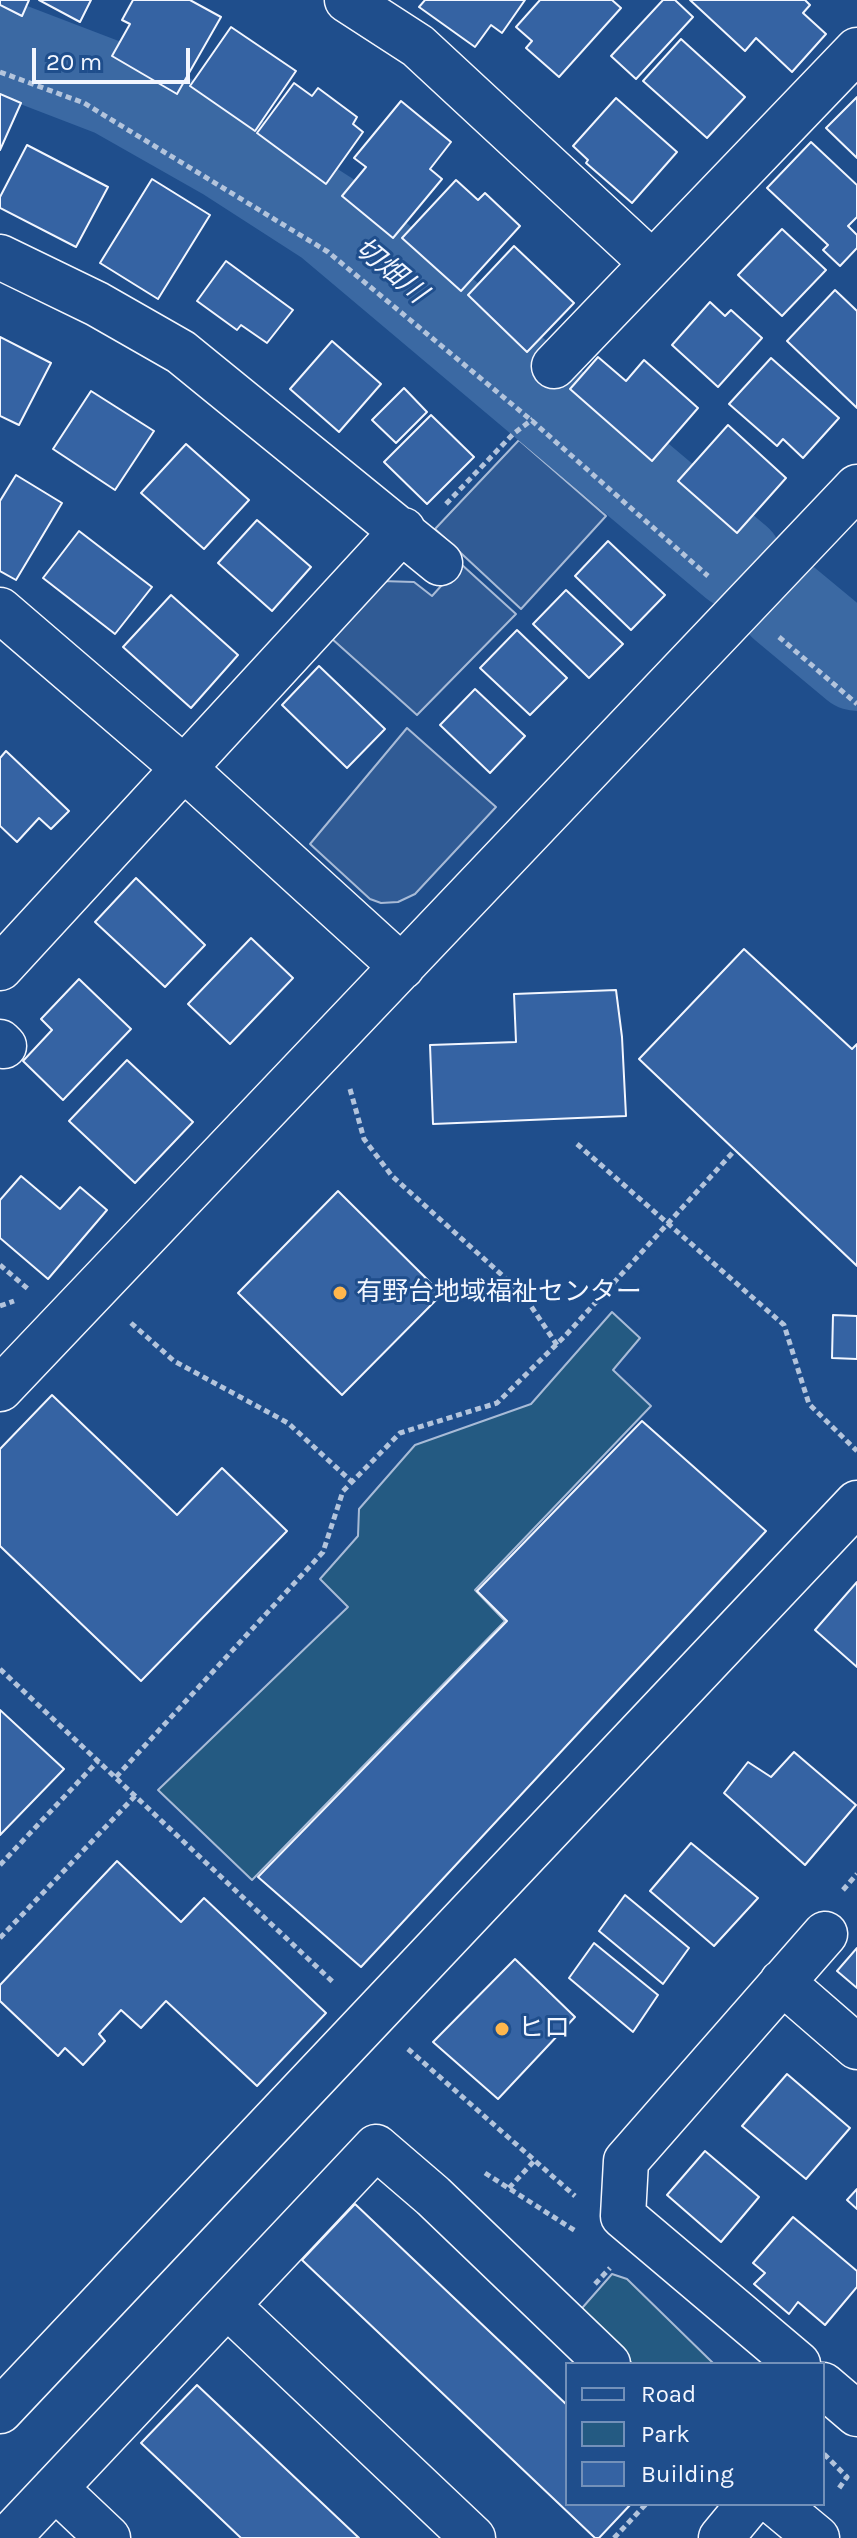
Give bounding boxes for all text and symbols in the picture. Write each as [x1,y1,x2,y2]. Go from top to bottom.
scale bar [36,32,194,82]
text: 20 m [46,48,102,76]
water label: 切畑川 [347,231,433,311]
place label: 有野台地域福祉センター [356,1277,642,1309]
marker: 有野台地域福祉センター [331,1284,349,1302]
place label: ヒロ [518,2013,570,2045]
marker: ヒロ [493,2020,511,2038]
legend [565,2362,825,2506]
text: Road [641,2380,696,2408]
text: Park [641,2420,690,2448]
text: Building [641,2460,734,2488]

